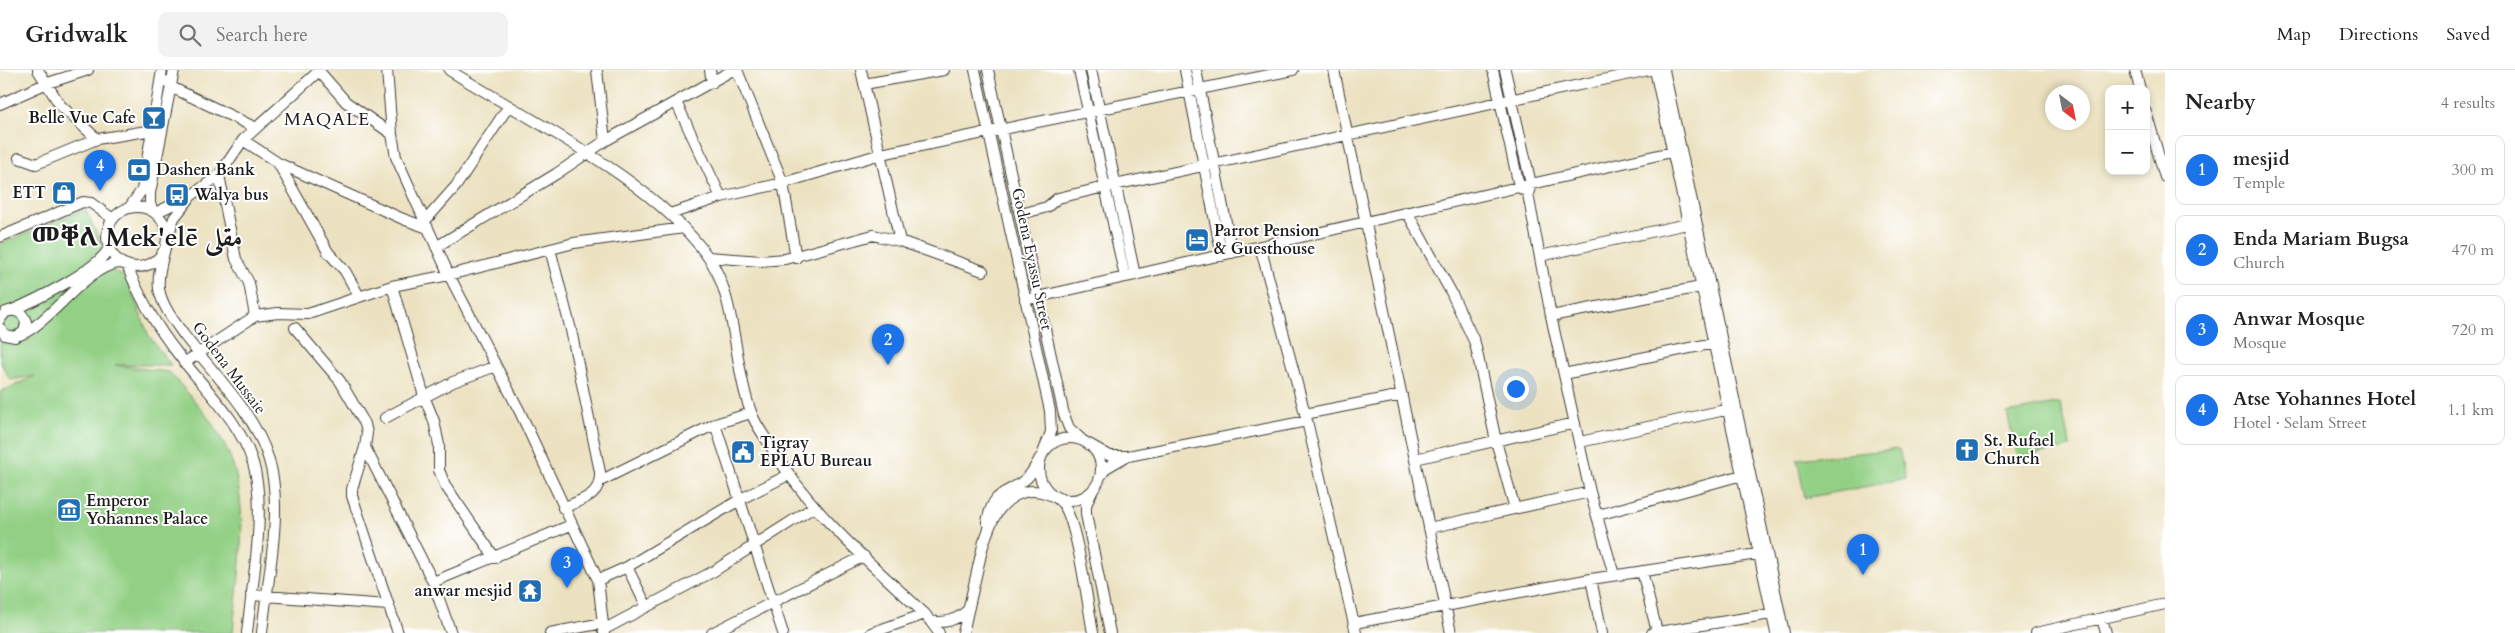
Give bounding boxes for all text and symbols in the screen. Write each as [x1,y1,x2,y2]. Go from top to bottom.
search box [158,12,508,57]
text: Gridwalk [25,18,128,51]
icon: search [176,21,204,49]
text: Search here [216,22,308,48]
text: Map [2277,22,2311,47]
text: Directions [2339,22,2418,47]
text: Saved [2446,22,2490,47]
north arrow [2045,85,2090,130]
map controls [2105,85,2150,175]
button: + [2105,85,2150,130]
text: Nearby [2185,88,2256,117]
text: 4 results [2441,92,2495,114]
bar icon: Belle Vue Cafe [141,105,167,131]
place label: Belle Vue Cafe [28,107,136,129]
district label: MAQALE [284,107,370,132]
button: − [2105,130,2150,175]
text: mesjid [2233,146,2289,172]
pin: 4 [84,150,116,191]
bank icon: Dashen Bank [126,157,152,183]
place label: Dashen Bank [156,159,255,181]
text: 1 [2198,159,2206,181]
text: 300 m [2452,159,2494,181]
text: Temple [2233,172,2285,194]
shop icon: ETT [51,180,77,206]
place label: ETT [12,182,46,204]
bus stop icon: Walya bus [164,182,190,208]
place label: Walya bus [193,184,268,206]
street label: Godena Eyassu Street [1006,186,1058,332]
district label: መቐለ Mek'elē مقلى [32,220,242,258]
place label: Parrot Pension & Guesthouse [1214,220,1320,260]
text: Enda Mariam Bugsa [2233,226,2409,252]
hotel icon: Parrot Pension & Guesthouse [1184,227,1210,253]
text: 2 [2198,239,2206,261]
text: 470 m [2452,239,2494,261]
text: Church [2233,252,2285,274]
text: Anwar Mosque [2233,306,2365,332]
street label: Godena Mussaie [187,317,271,419]
text: 3 [2198,319,2206,341]
text: 720 m [2452,319,2494,341]
pin: 2 [872,324,904,365]
text: Mosque [2233,332,2287,354]
your location [1503,376,1529,402]
text: Atse Yohannes Hotel [2233,386,2416,412]
text: 4 [2198,399,2206,421]
text: 1.1 km [2447,399,2494,421]
text: Hotel · Selam Street [2233,412,2367,434]
place label: St. Rufael Church [1984,430,2055,470]
place label: Tigray EPLAU Bureau [760,432,872,472]
church icon: St. Rufael Church [1954,437,1980,463]
public building icon: Tigray EPLAU Bureau [730,439,756,465]
place label: Emperor Yohannes Palace [86,490,208,530]
museum icon: Emperor Yohannes Palace [56,497,82,523]
pin: 1 [1847,534,1879,575]
pin: 3 [551,547,583,588]
temple icon: anwar mesjid [517,578,543,604]
place label: anwar mesjid [415,580,512,602]

